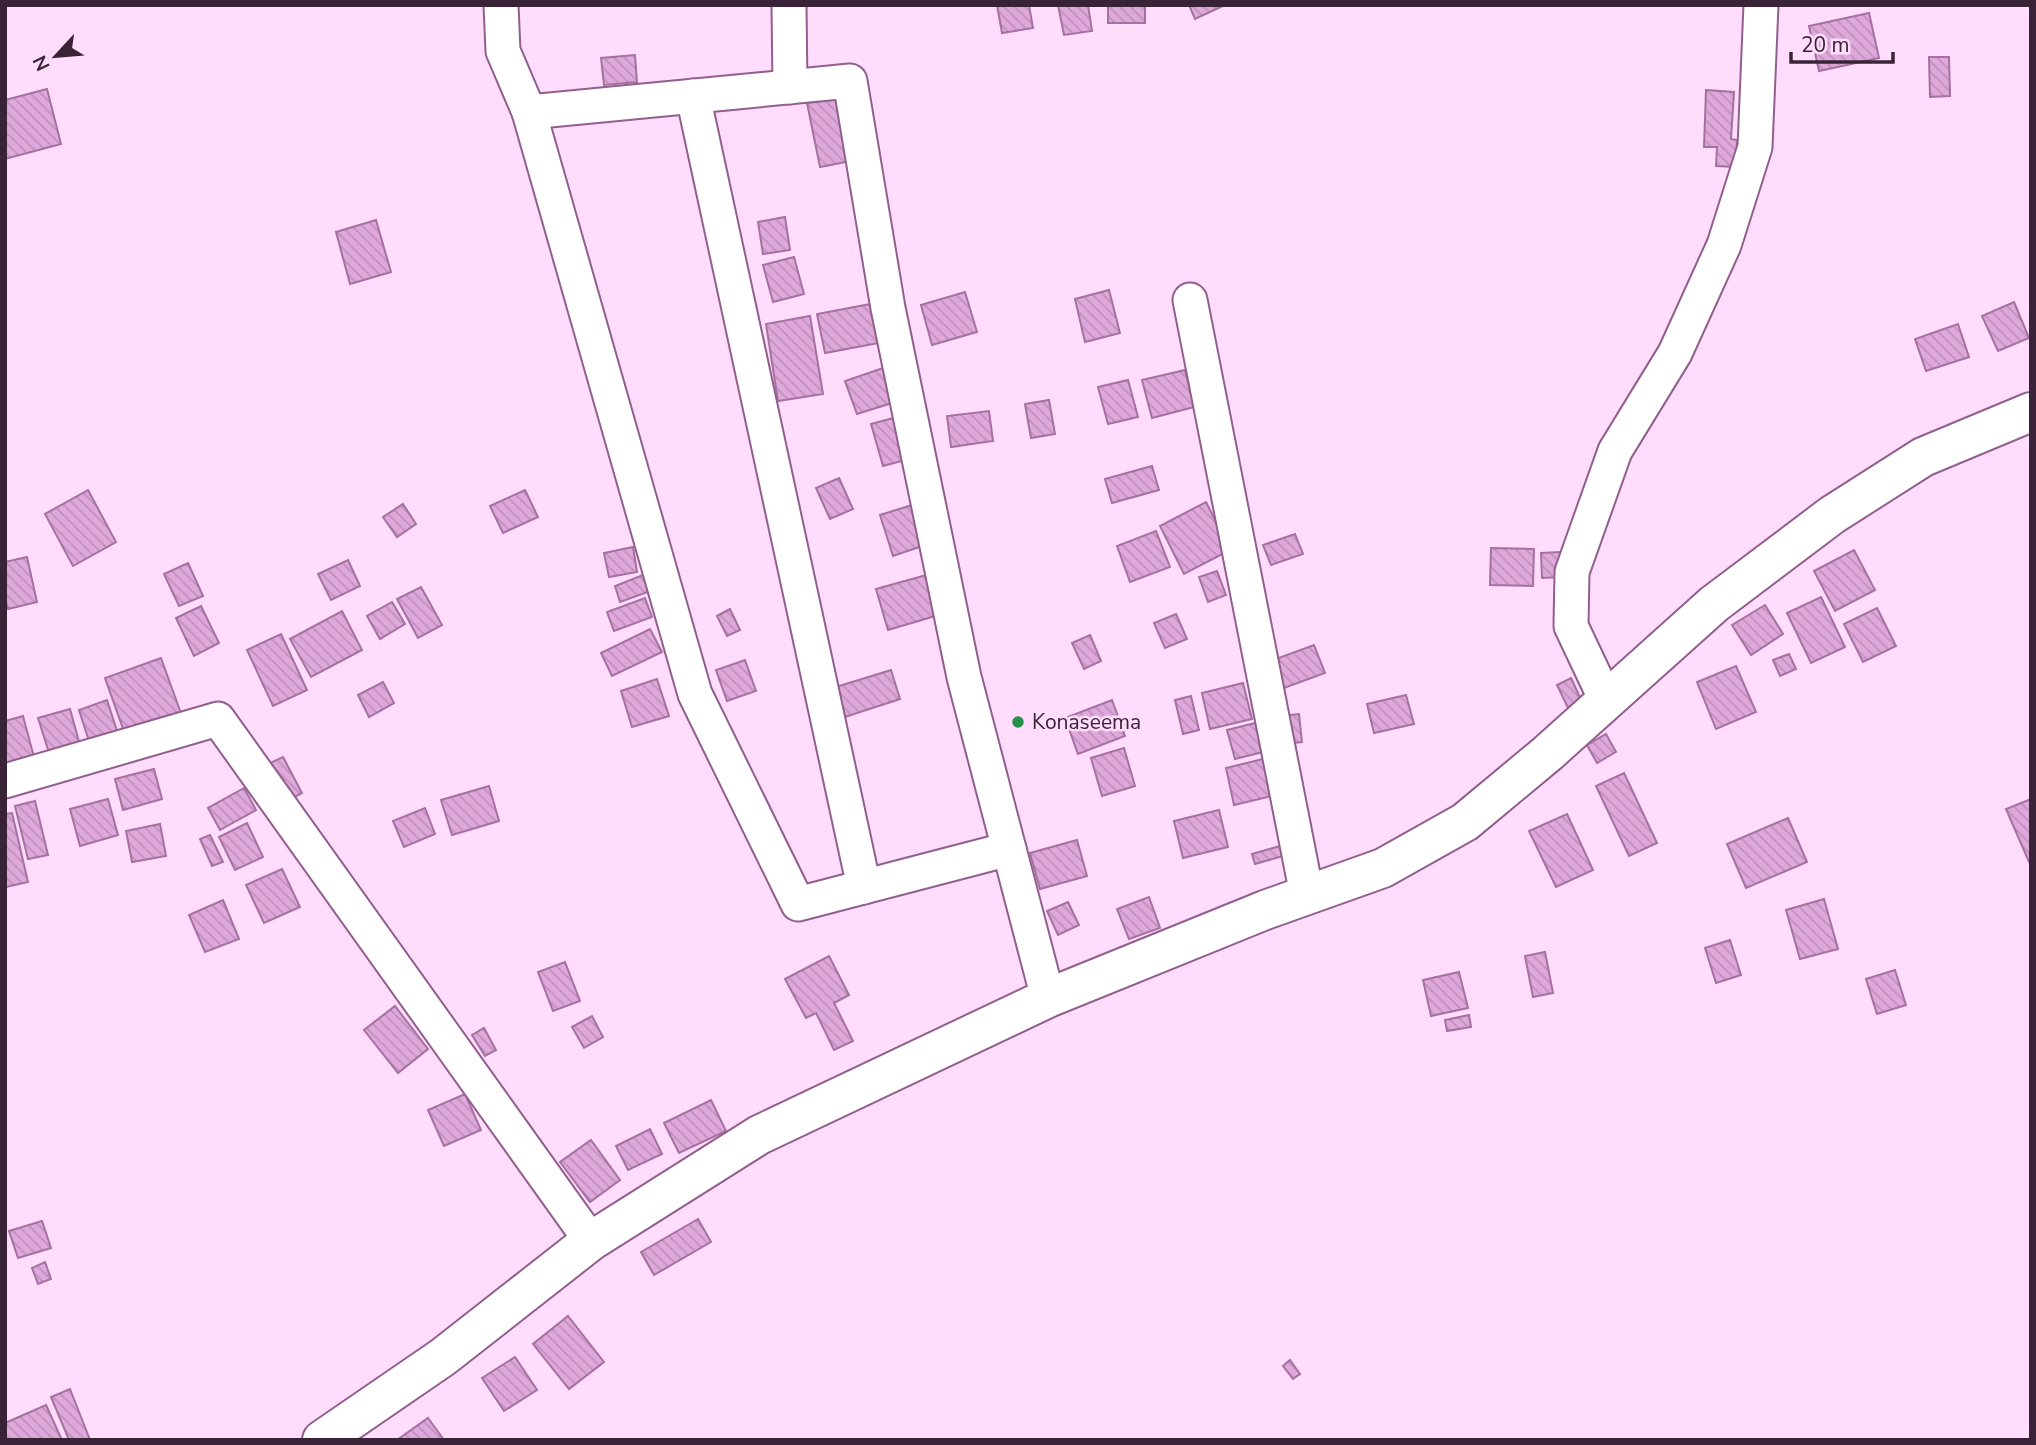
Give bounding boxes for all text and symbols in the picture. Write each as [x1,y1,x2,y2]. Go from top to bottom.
north arrow [21,21,91,91]
scale bar [1791,21,1892,65]
text: 20 m [1801,31,1850,59]
text: N [27,51,56,75]
place label: Konaseema [1032,708,1141,736]
marker: Konaseema [1010,714,1026,730]

